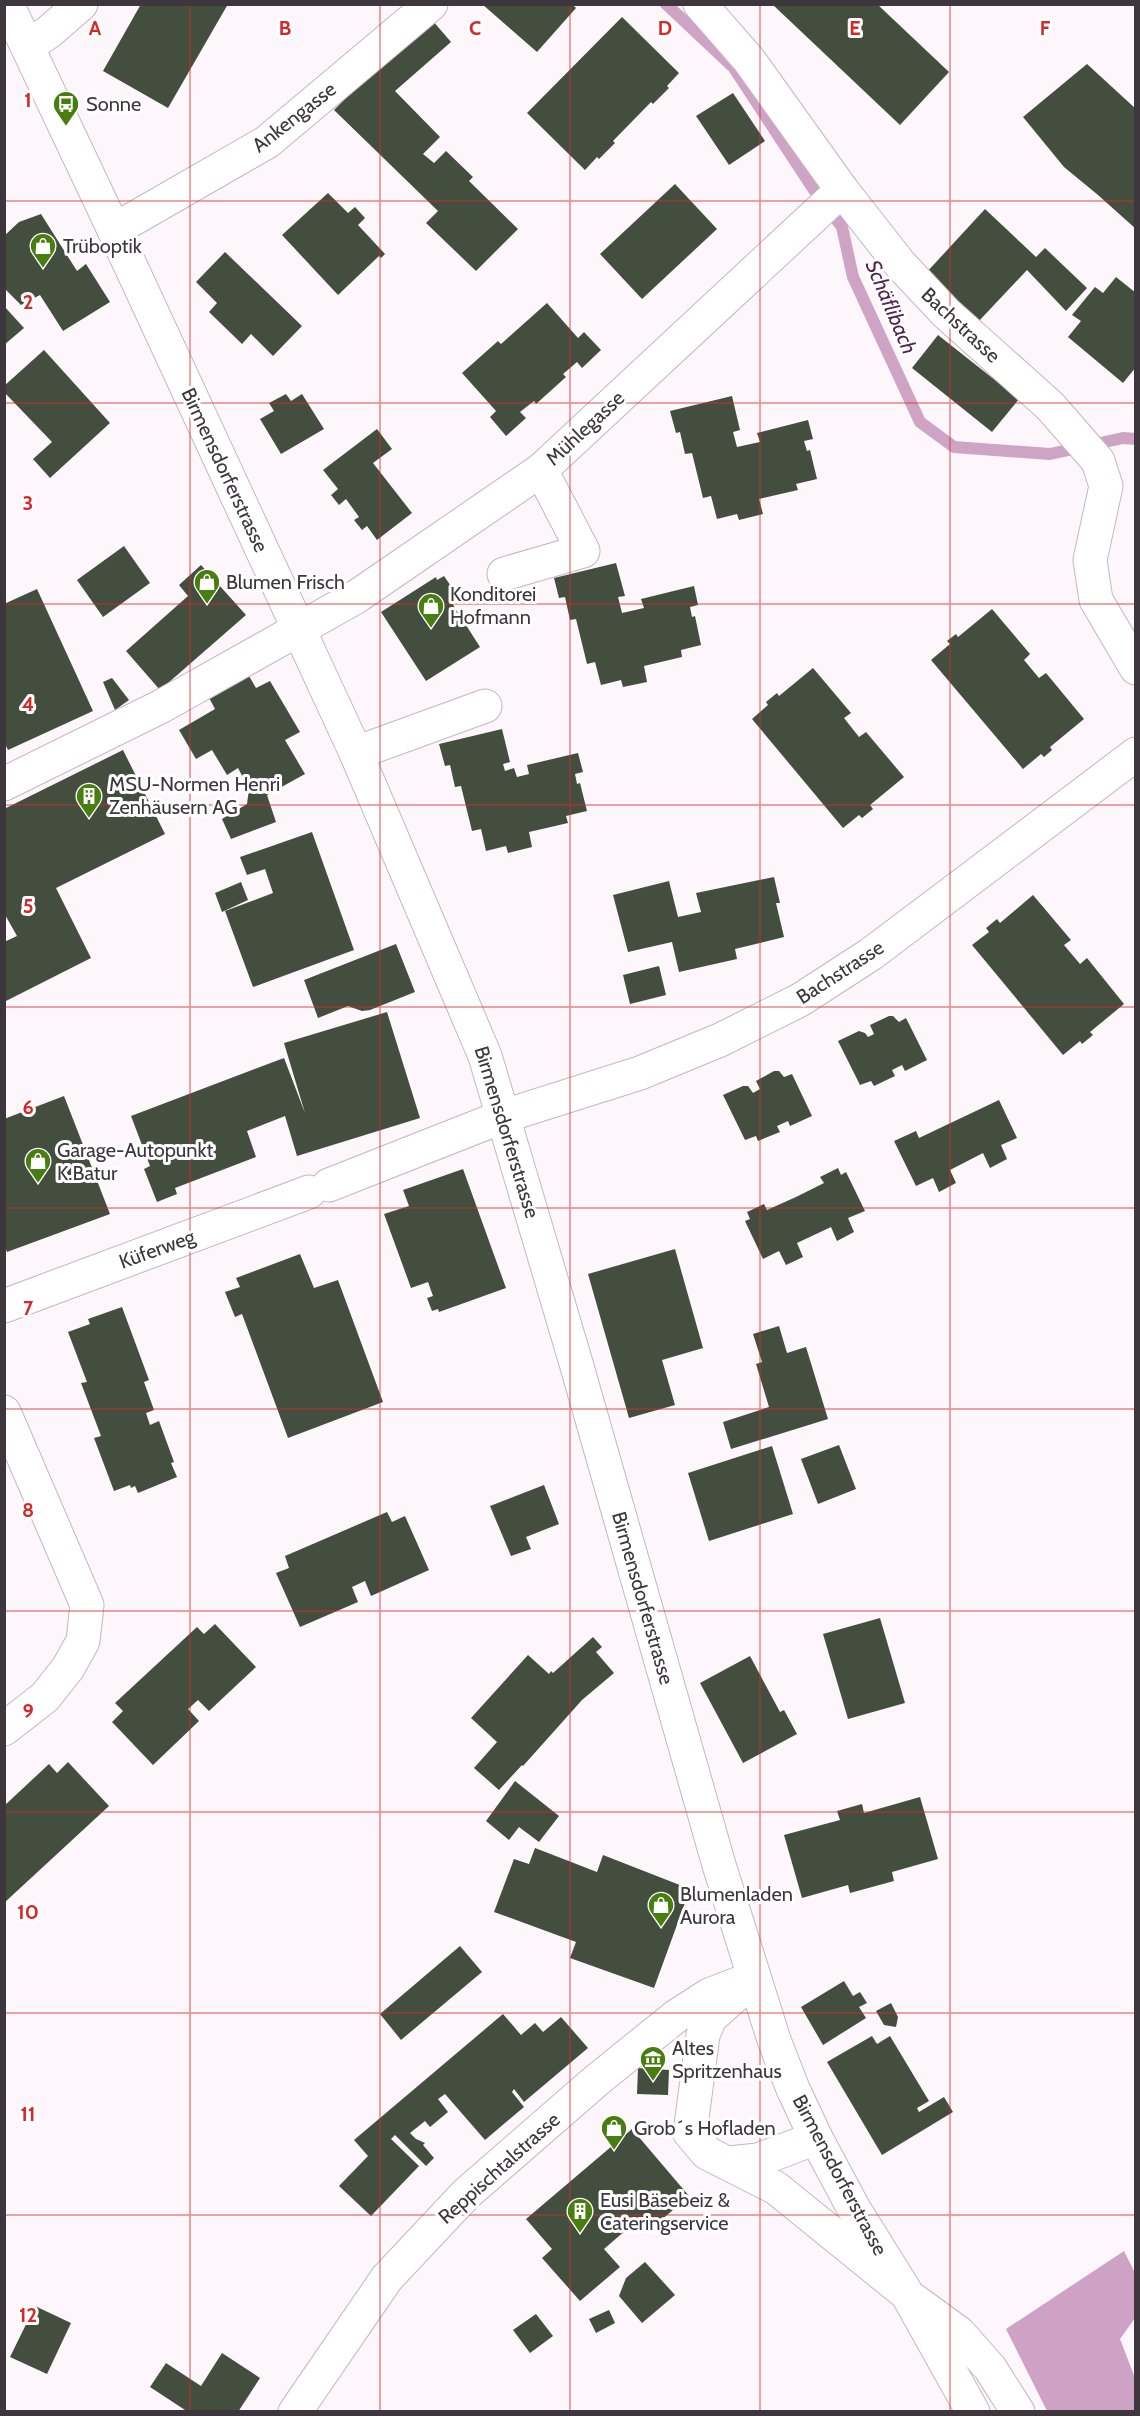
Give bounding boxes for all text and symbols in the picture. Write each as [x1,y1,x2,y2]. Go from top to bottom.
text: A [89,16,102,40]
text: B [279,16,291,40]
text: C [469,16,481,40]
text: D [658,16,672,40]
text: E [849,16,861,40]
text: F [1040,16,1051,40]
street label: Ankengasse [247,77,341,157]
text: 1 [24,88,32,112]
bus stop icon: Sonne [51,89,81,127]
place label: Sonne [86,92,141,116]
shop icon: Trüboptik [28,231,58,269]
place label: Trüboptik [63,234,142,258]
water label: Schäflibach [861,256,922,357]
street label: Bachstrasse [917,282,1005,368]
text: 2 [23,290,33,314]
street label: Birmensdorferstrasse [176,384,274,556]
street label: Mühlegasse [541,386,629,470]
text: 3 [23,491,33,515]
shop icon: Blumen Frisch [192,567,222,605]
place label: Blumen Frisch [226,570,345,594]
place label: Konditorei Hofmann [450,582,536,629]
shop icon: Konditorei Hofmann [416,591,446,629]
text: 4 [22,692,34,716]
place label: MSU-Normen Henri Zenhäusern AG [109,772,280,819]
building icon: MSU-Normen Henri Zenhäusern AG [74,781,104,819]
text: 5 [23,894,33,918]
street label: Bachstrasse [792,935,888,1009]
street label: Birmensdorferstrasse [469,1043,545,1221]
text: 6 [22,1095,34,1119]
place label: Garage-Autopunkt K.Batur [57,1138,213,1185]
shop icon: Garage-Autopunkt K.Batur [23,1146,53,1184]
street label: Küferweg [116,1224,199,1274]
text: 7 [23,1296,34,1320]
text: 8 [22,1498,34,1522]
street label: Birmensdorferstrasse [607,1509,679,1687]
text: 9 [22,1699,34,1723]
place label: Blumenladen Aurora [680,1882,793,1929]
shop icon: Blumenladen Aurora [646,1890,676,1928]
text: 10 [17,1900,39,1924]
place label: Altes Spritzenhaus [672,2036,782,2083]
museum icon: Altes Spritzenhaus [638,2044,668,2082]
street label: Birmensdorferstrasse [787,2091,893,2259]
text: 11 [21,2102,35,2126]
street label: Reppischtalstrasse [433,2107,565,2229]
shop icon: Grob´s Hofladen [599,2113,629,2151]
place label: Grob´s Hofladen [634,2116,776,2140]
place label: Eusi Bäsebeiz & Cateringservice [600,2188,730,2235]
building icon: Eusi Bäsebeiz & Cateringservice [565,2196,595,2234]
text: 12 [19,2303,37,2327]

